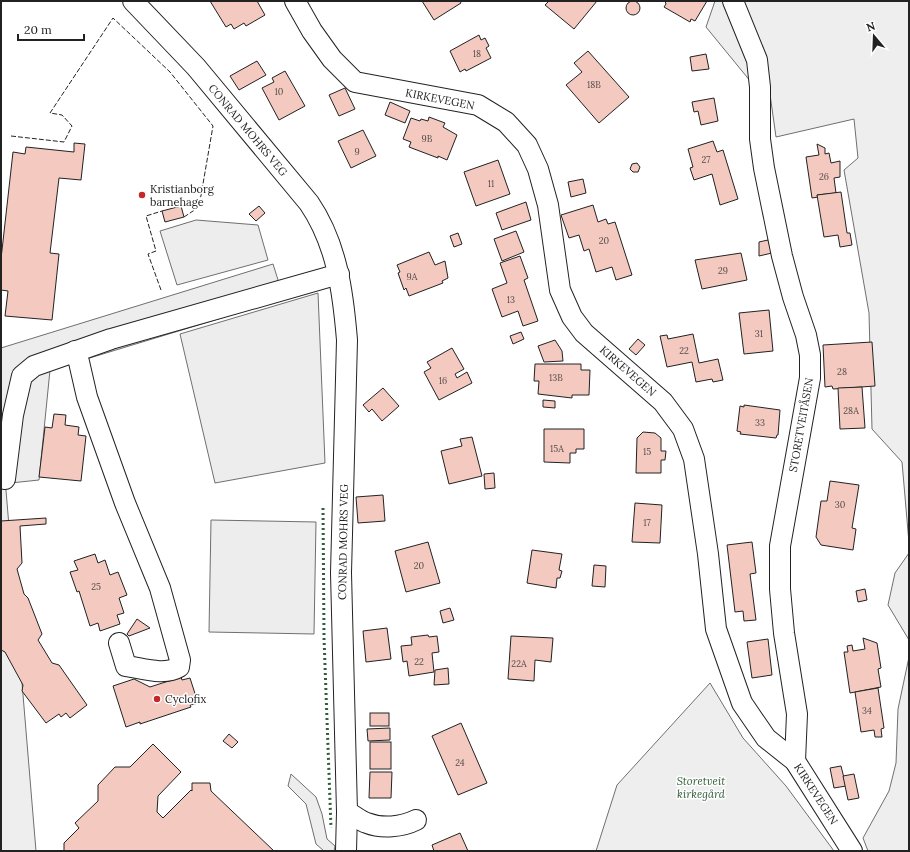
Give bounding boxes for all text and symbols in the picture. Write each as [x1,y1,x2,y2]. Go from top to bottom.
scale bar [18,16,84,42]
north arrow [854,16,894,56]
text: N [864,18,878,35]
text: 20 m [24,22,52,37]
house number: 18 [473,48,481,59]
house number: 18B [587,79,601,90]
street label: CONRAD MOHRS VEG [205,81,291,179]
street label: KIRKEVEGEN [404,85,476,113]
house number: 10 [275,86,284,97]
house number: 9B [422,133,433,144]
house number: 9 [354,146,360,157]
house number: 27 [702,154,710,165]
house number: 26 [819,171,829,182]
house number: 11 [488,178,494,189]
place label: Kristianborg barnehage [150,182,215,209]
marker: Kristianborg barnehage [137,190,147,200]
house number: 20 [599,235,610,246]
house number: 29 [718,265,728,276]
house number: 9A [407,271,418,282]
house number: 13 [507,294,515,305]
house number: 31 [755,328,763,339]
street label: KIRKEVEGEN [597,343,659,399]
house number: 22 [679,345,689,356]
house number: 28 [837,366,847,377]
house number: 13B [549,372,563,383]
house number: 16 [439,375,447,386]
street label: STORETVEITÅSEN [786,377,816,473]
house number: 28A [843,405,859,416]
house number: 33 [755,417,765,428]
house number: 15A [550,443,564,454]
house number: 15 [643,446,651,457]
street label: CONRAD MOHRS VEG [335,483,351,600]
house number: 30 [835,499,846,510]
house number: 17 [643,517,651,528]
house number: 20 [414,560,425,571]
house number: 25 [91,581,101,592]
house number: 22 [414,656,424,667]
house number: 22A [511,658,527,669]
place label: Cyclofix [165,692,206,706]
marker: Cyclofix [152,694,162,704]
house number: 34 [862,705,872,716]
house number: 24 [455,757,465,768]
street label: KIRKEVEGEN [791,761,841,827]
park label: Storetveit kirkegård [677,774,726,801]

